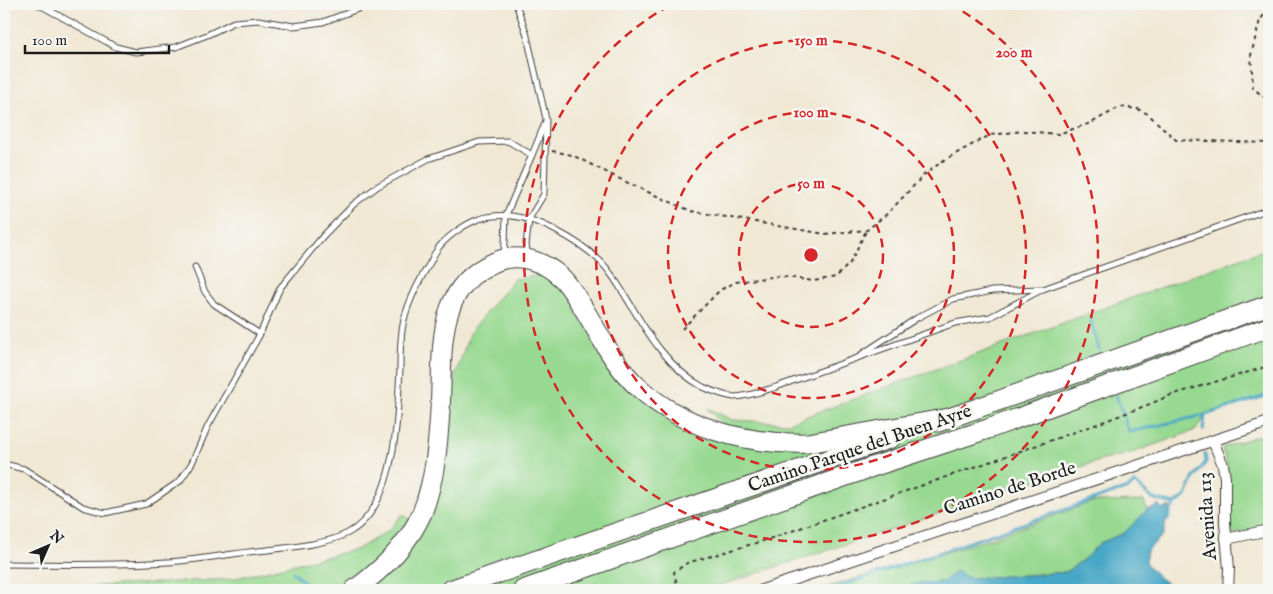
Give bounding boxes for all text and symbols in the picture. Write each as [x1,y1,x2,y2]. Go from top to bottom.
scale bar [25,22,169,54]
text: 100 m [32,31,68,50]
text: 150 m [794,31,828,50]
text: 200 m [996,43,1033,62]
text: 100 m [793,103,829,122]
text: 50 m [797,174,825,193]
centre of rings [802,246,820,264]
street label: Camino Parque del Buen Ayre [745,399,975,499]
street label: Camino de Borde [941,456,1079,522]
street label: Avenida 113 [1193,471,1223,562]
north arrow [22,522,72,572]
text: N [45,526,67,548]

